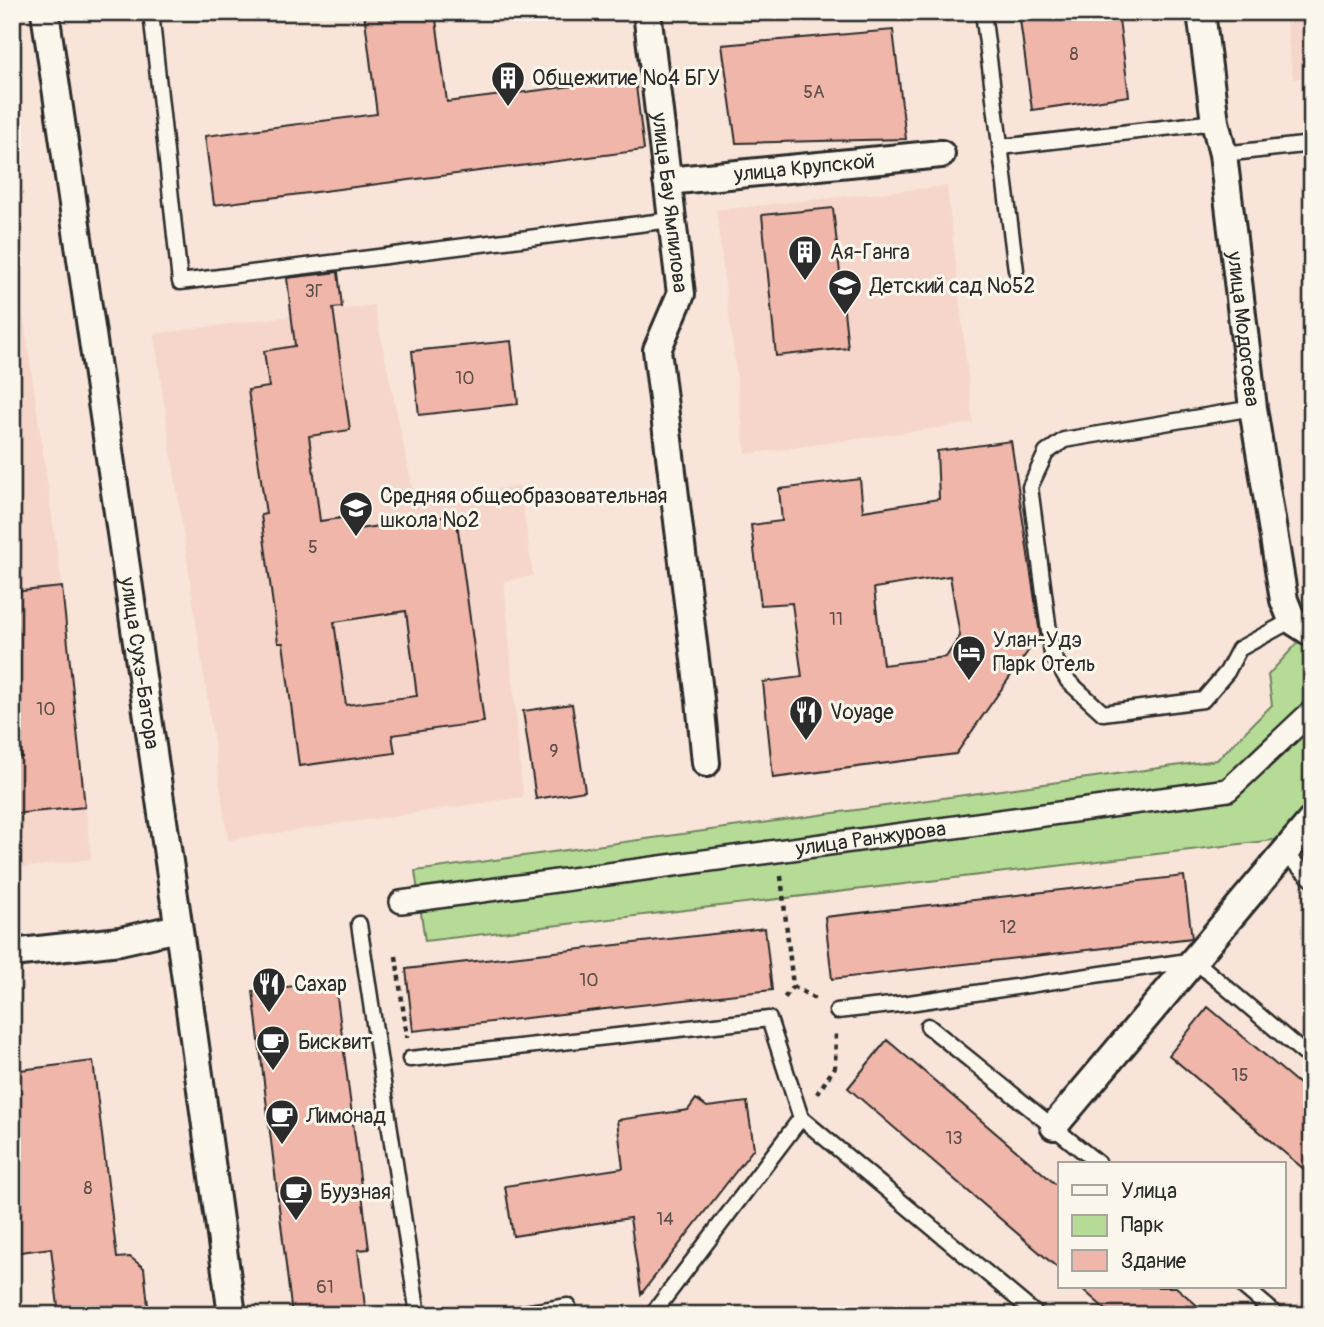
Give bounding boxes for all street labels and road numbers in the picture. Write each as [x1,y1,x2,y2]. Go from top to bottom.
street label: улица Бау Ямпилова [646,110,694,294]
street label: улица Крупской [732,147,876,188]
street label: улица Модогоева [1221,249,1266,408]
street label: улица Сухэ-Батора [114,574,166,751]
street label: улица Ранжурова [793,815,947,862]

